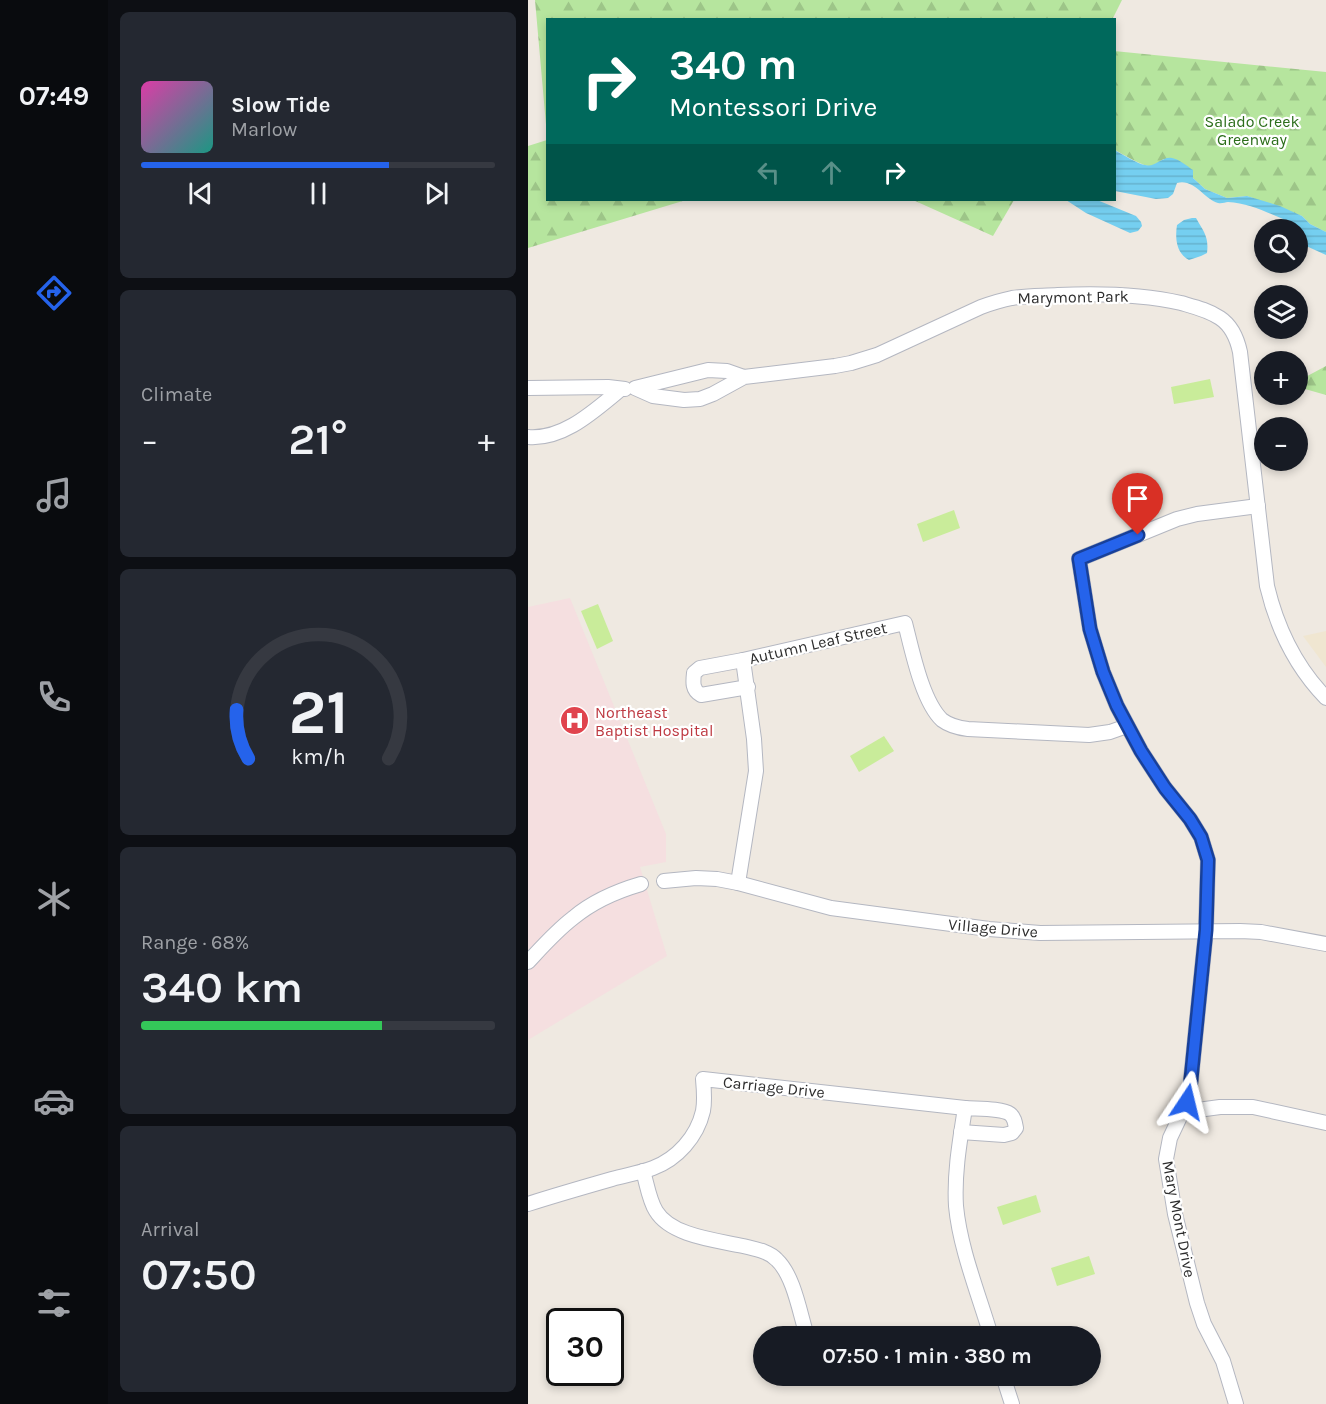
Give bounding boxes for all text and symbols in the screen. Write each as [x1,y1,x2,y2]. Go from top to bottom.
text: 340 m [669,40,797,90]
icon: right [570,42,648,120]
text: 07:49 [19,80,89,112]
text: Montessori Drive [669,91,877,123]
text: Slow Tide [231,92,331,118]
park label: Salado Creek Greenway [1205,112,1299,149]
text: Marlow [231,118,297,141]
icon: left [752,156,785,189]
icon: ahead [815,156,848,189]
icon: right [878,156,911,189]
icon: previous [184,177,217,210]
icon: pause [302,177,335,210]
icon: next [420,177,453,210]
map controls [1254,219,1308,471]
button: search [1254,219,1308,273]
icon: directions [33,272,75,314]
button: layers [1254,285,1308,339]
street label: Marymont Park [1017,287,1129,307]
button: + [1254,351,1308,405]
text: Climate [141,383,212,406]
text: 21° [288,413,348,465]
button: − [1254,417,1308,471]
text: − [141,421,158,459]
text: + [478,421,495,459]
pin [1112,473,1163,535]
icon: music [33,474,75,516]
icon: arrive [1121,482,1154,515]
street label: Autumn Leaf Street [747,618,889,668]
icon: phone [33,676,75,718]
text: 21 [288,676,348,749]
place label: Northeast Baptist Hospital [595,703,713,740]
hospital icon: Northeast Baptist Hospital [558,705,590,737]
text: km/h [291,744,345,769]
icon: climate [33,878,75,920]
street label: Village Drive [947,915,1039,941]
text: Range · 68% [141,931,249,954]
text: 340 km [141,961,303,1013]
position arrow [1155,1070,1219,1134]
street label: Carriage Drive [722,1072,826,1102]
icon: car [33,1080,75,1122]
street label: Mary Mont Drive [1158,1159,1200,1279]
text: Arrival [141,1218,200,1241]
text: 07:50 [141,1248,257,1300]
icon: filters [33,1282,75,1324]
speed limit sign: 30 [546,1308,624,1386]
text: 07:50 · 1 min · 380 m [822,1343,1032,1369]

